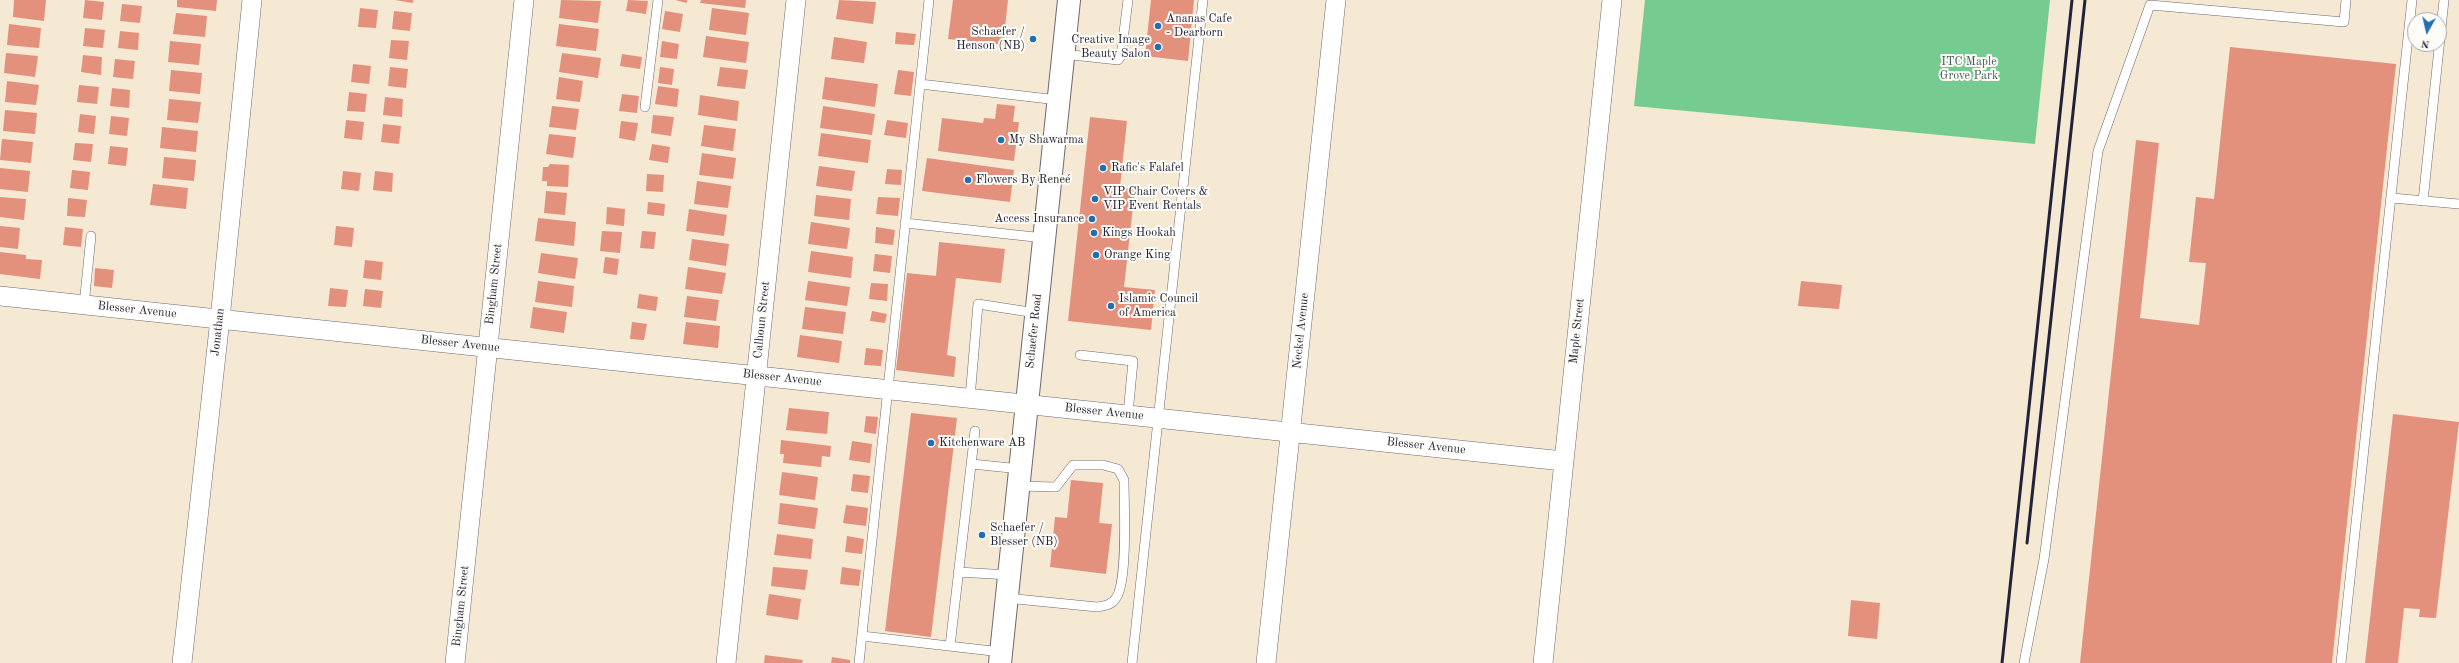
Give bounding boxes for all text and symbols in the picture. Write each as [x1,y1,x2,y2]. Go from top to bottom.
place label: Ananas Cafe - Dearborn [1166,12,1232,40]
north arrow [2407,12,2447,52]
marker: Ananas Cafe - Dearborn [1153,21,1163,31]
place label: Schaefer / Henson (NB) [956,25,1025,53]
place label: Creative Image Beauty Salon [1071,33,1150,61]
marker: Schaefer / Henson (NB) [1028,34,1038,44]
text: N [2420,37,2430,49]
marker: Creative Image Beauty Salon [1153,42,1163,52]
park label: ITC Maple Grove Park [1940,55,1998,83]
place label: My Shawarma [1009,133,1084,147]
marker: My Shawarma [996,135,1006,145]
place label: Rafic's Falafel [1111,161,1184,175]
marker: Rafic's Falafel [1098,163,1108,173]
place label: Flowers By Reneé [976,173,1070,187]
marker: Flowers By Reneé [963,175,973,185]
place label: VIP Chair Covers & VIP Event Rentals [1103,185,1208,213]
marker: VIP Chair Covers & VIP Event Rentals [1090,194,1100,204]
place label: Access Insurance [994,212,1084,226]
marker: Access Insurance [1087,214,1097,224]
place label: Kings Hookah [1102,226,1176,240]
marker: Kings Hookah [1089,228,1099,238]
street label: Bingham Street [483,243,505,325]
place label: Orange King [1104,248,1170,262]
marker: Orange King [1091,250,1101,260]
street label: Calhoun Street [751,281,773,359]
place label: Islamic Council of America [1119,292,1198,320]
street label: Neckel Avenue [1290,292,1312,370]
street label: Schaefer Road [1023,293,1045,369]
street label: Maple Street [1566,297,1588,365]
street label: Blesser Avenue [97,299,177,321]
marker: Islamic Council of America [1106,301,1116,311]
street label: Jonathan [208,307,228,357]
street label: Blesser Avenue [420,333,500,355]
street label: Blesser Avenue [742,367,822,389]
street label: Blesser Avenue [1064,401,1144,423]
street label: Blesser Avenue [1386,435,1466,457]
place label: Kitchenware AB [939,436,1025,450]
marker: Kitchenware AB [926,438,936,448]
place label: Schaefer / Blesser (NB) [990,521,1058,549]
marker: Schaefer / Blesser (NB) [977,530,987,540]
street label: Bingham Street [450,565,472,647]

